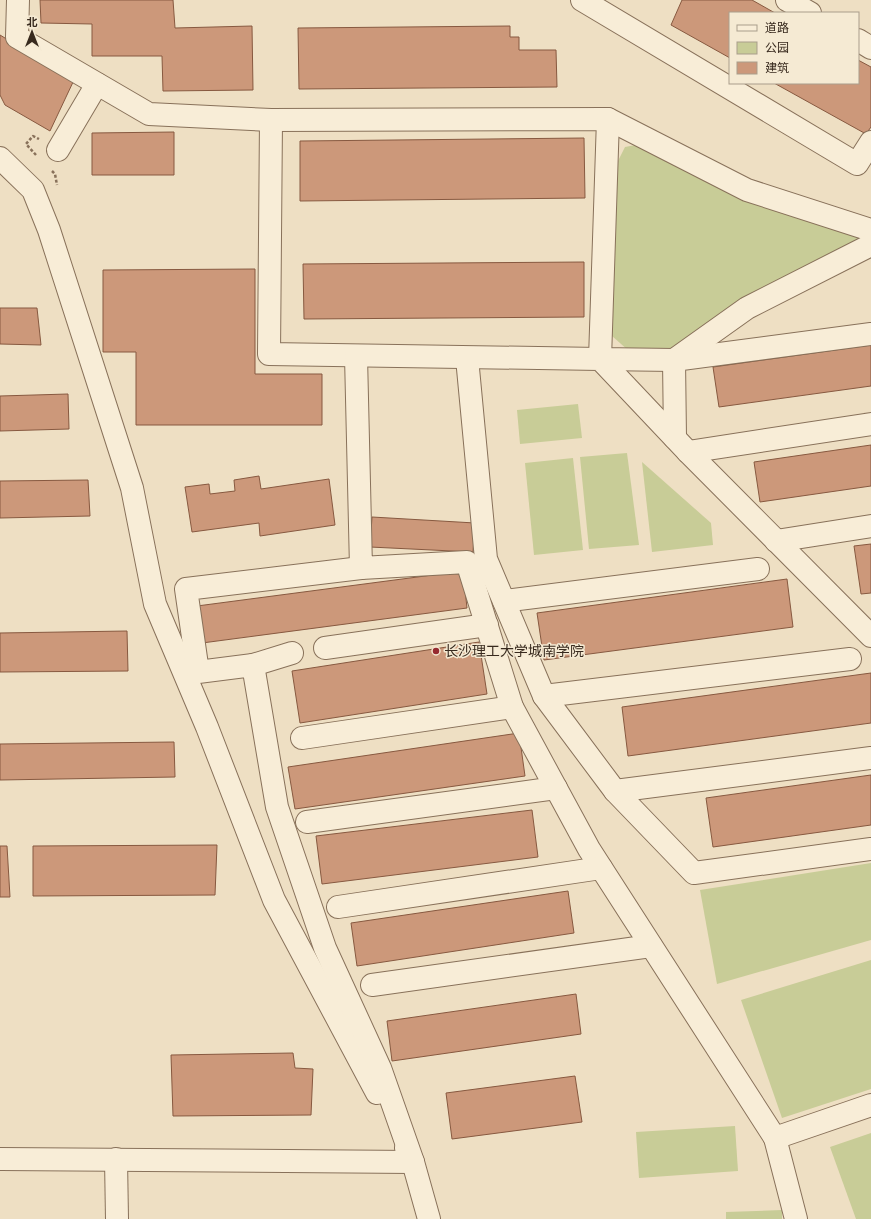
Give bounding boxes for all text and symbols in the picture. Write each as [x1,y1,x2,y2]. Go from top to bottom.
north arrow [12,12,52,52]
legend [729,12,859,84]
text: 北 [27,16,38,29]
text: 道路 [765,21,789,35]
text: 公园 [765,41,789,55]
text: 建筑 [765,61,789,75]
place label: 长沙理工大学城南学院 [444,643,584,659]
marker: 长沙理工大学城南学院 [431,646,441,656]

